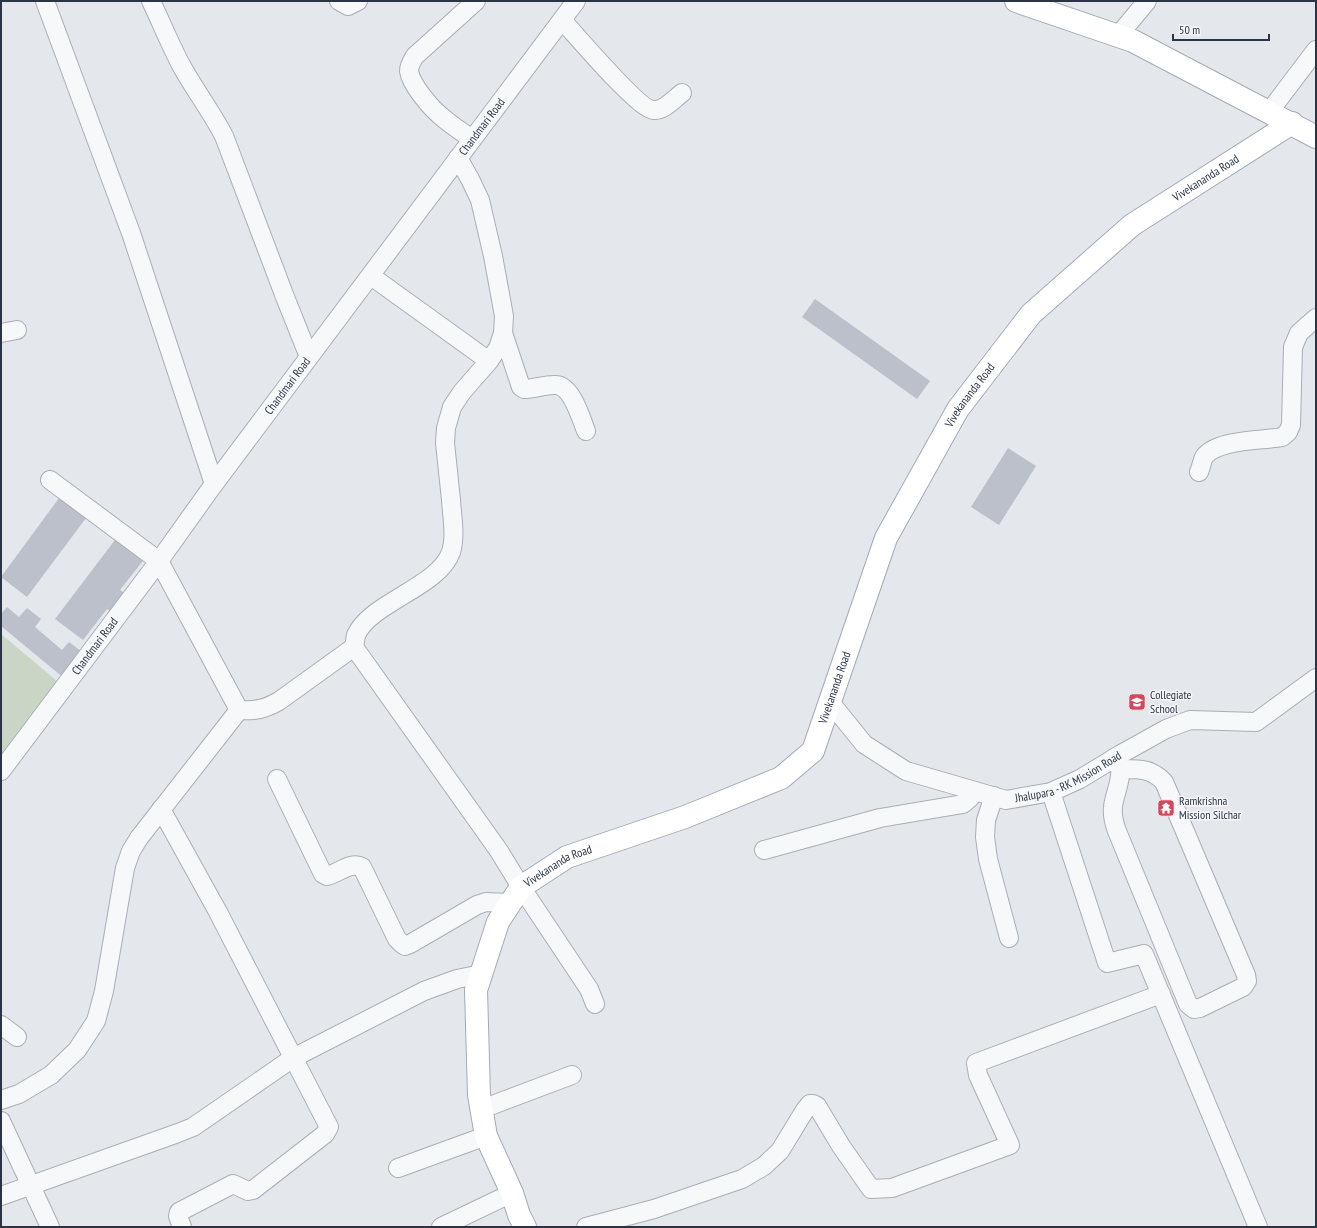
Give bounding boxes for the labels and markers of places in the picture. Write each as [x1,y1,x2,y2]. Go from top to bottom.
place label: Collegiate School [1150,687,1192,716]
school or university icon: Collegiate School [1127,692,1147,712]
place label: Ramkrishna Mission Silchar [1179,793,1242,822]
temple icon: Ramkrishna Mission Silchar [1156,798,1176,818]

